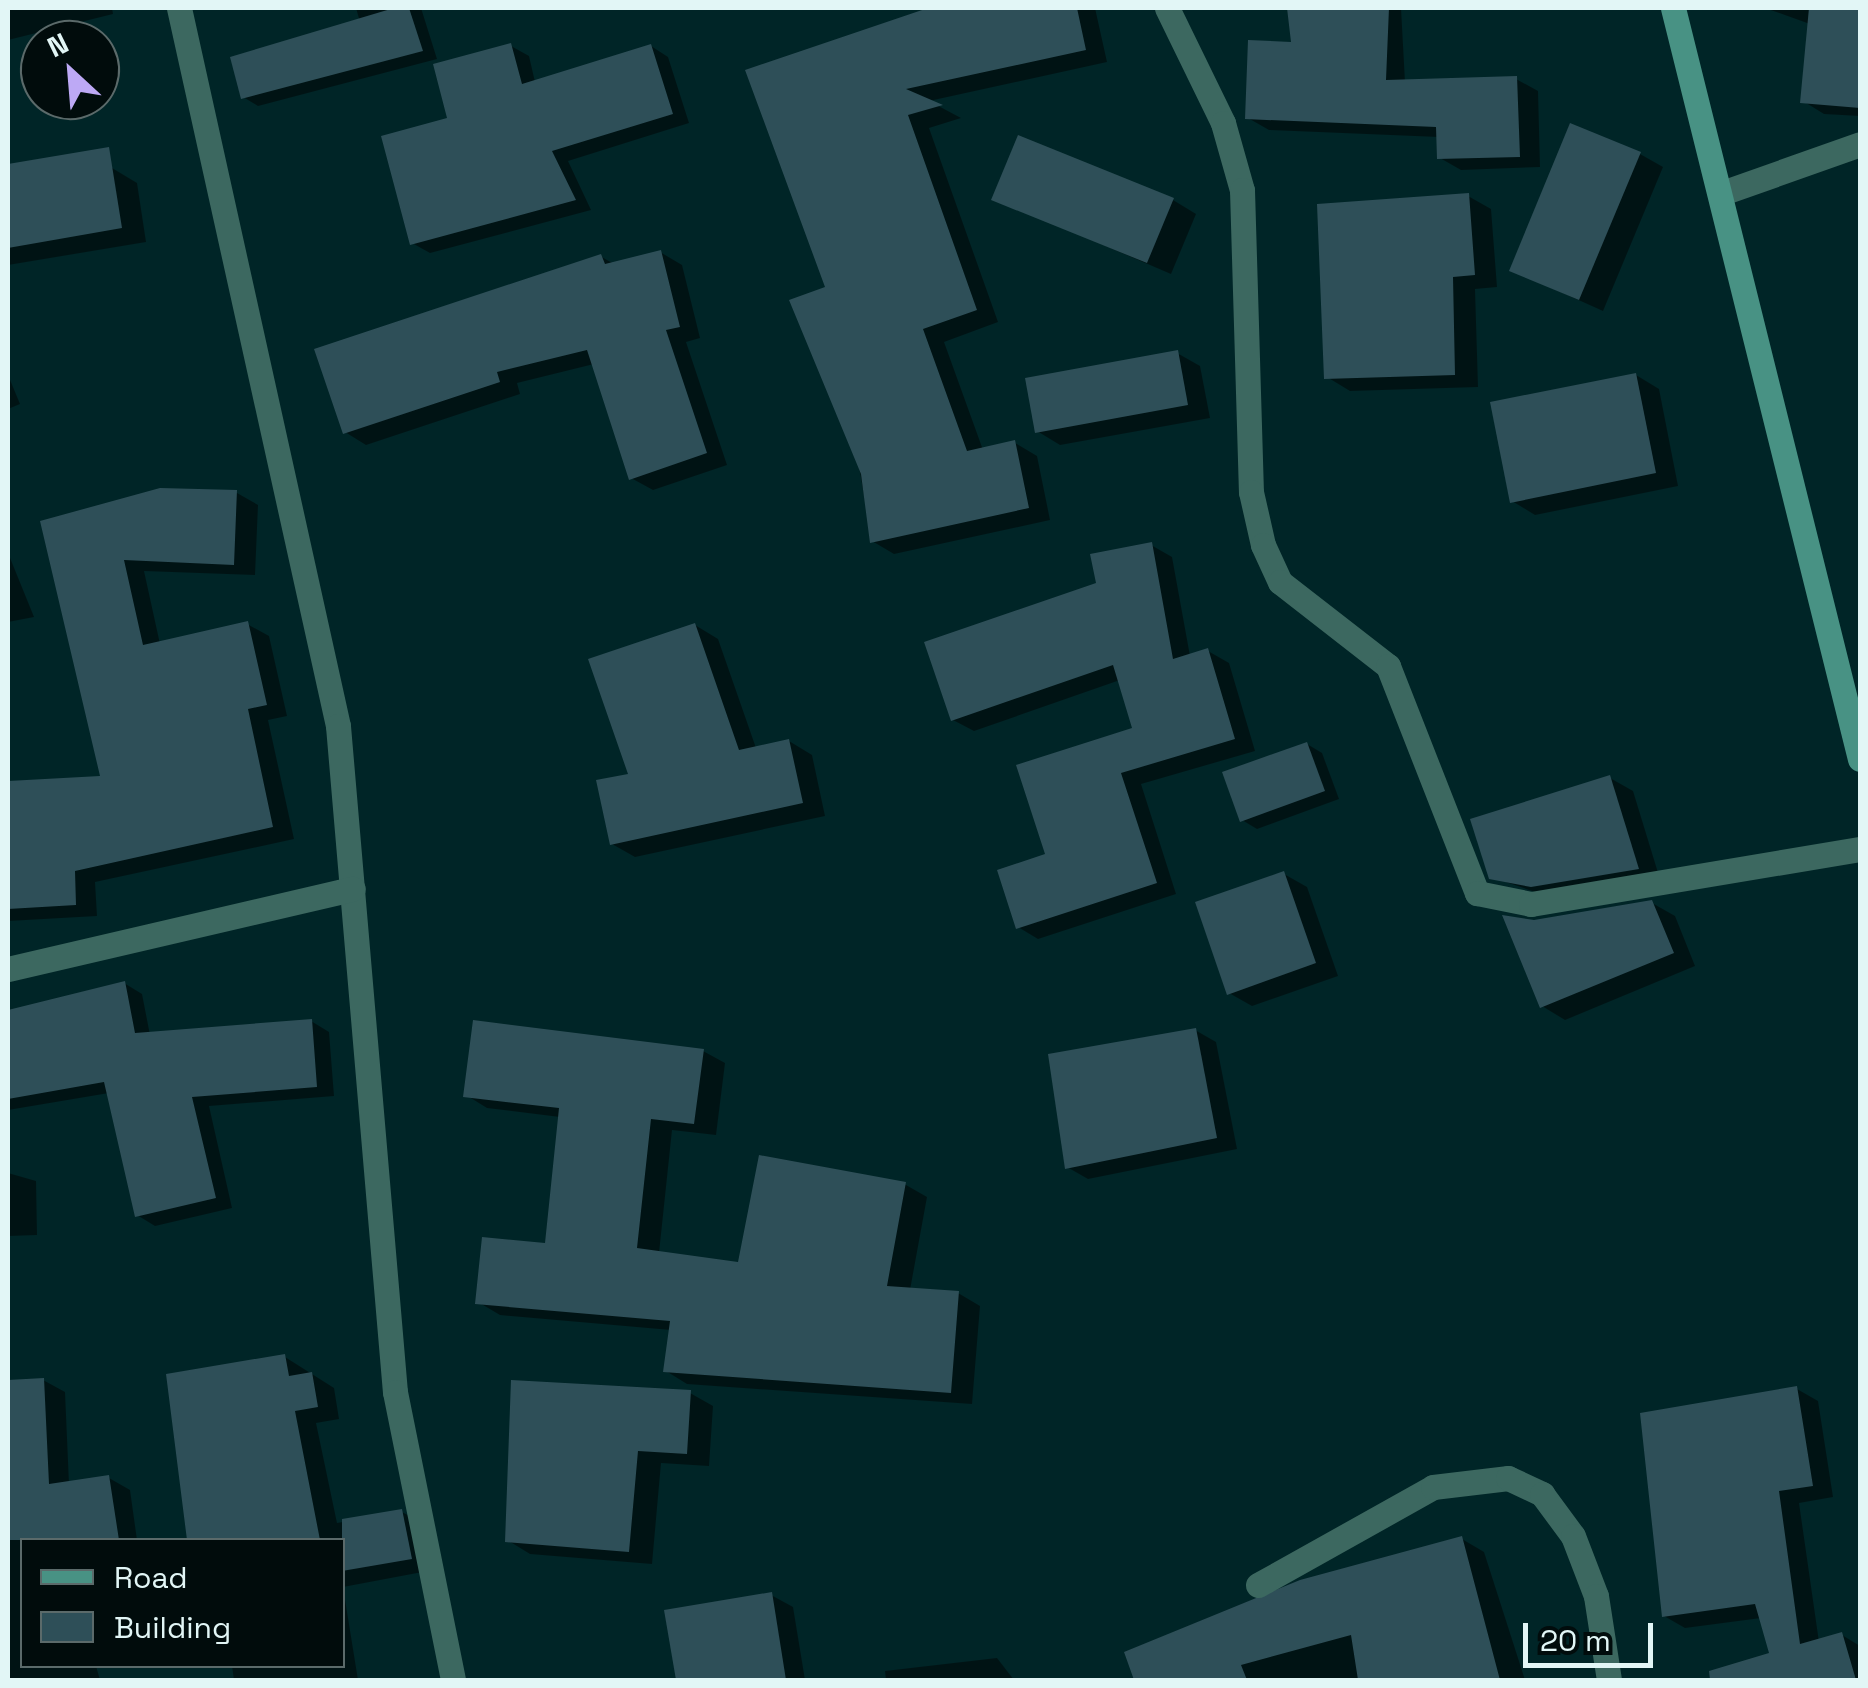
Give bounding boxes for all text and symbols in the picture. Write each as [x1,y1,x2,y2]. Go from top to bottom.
north arrow [20,20,120,120]
text: N [41,25,74,65]
legend [20,1538,345,1668]
text: Road [114,1558,188,1597]
scale bar [1528,1603,1658,1665]
text: Building [114,1608,231,1647]
text: 20 m [1540,1621,1611,1660]

